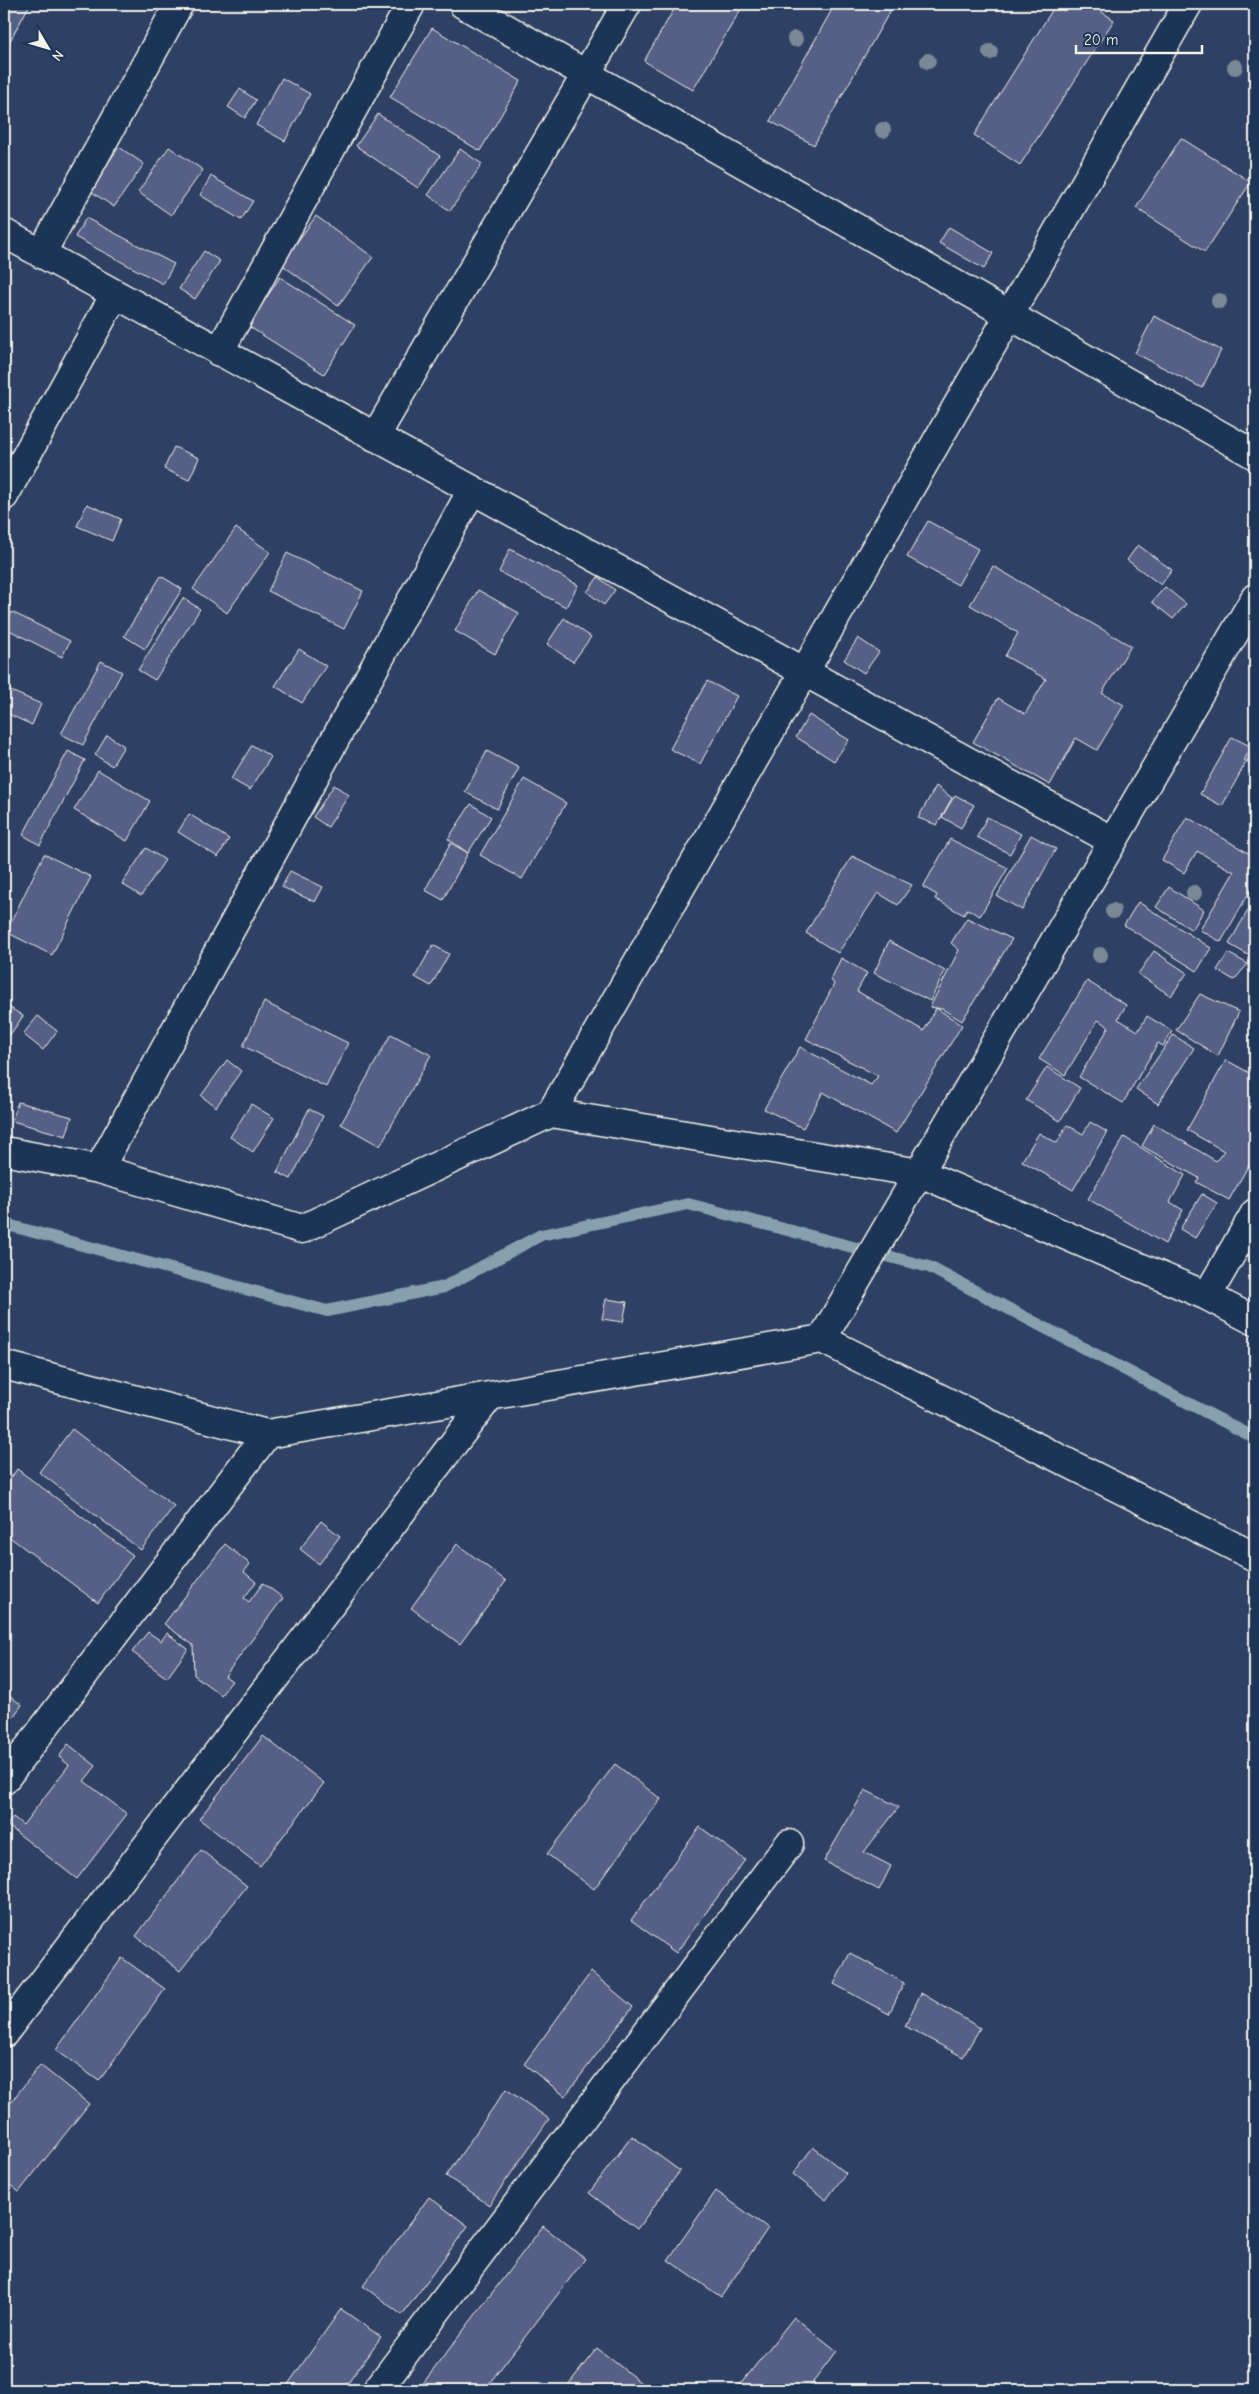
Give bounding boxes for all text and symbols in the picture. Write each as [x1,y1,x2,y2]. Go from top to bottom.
north arrow [22,22,72,72]
scale bar [1076,22,1203,54]
text: 20 m [1084,31,1118,49]
text: N [48,47,67,65]

